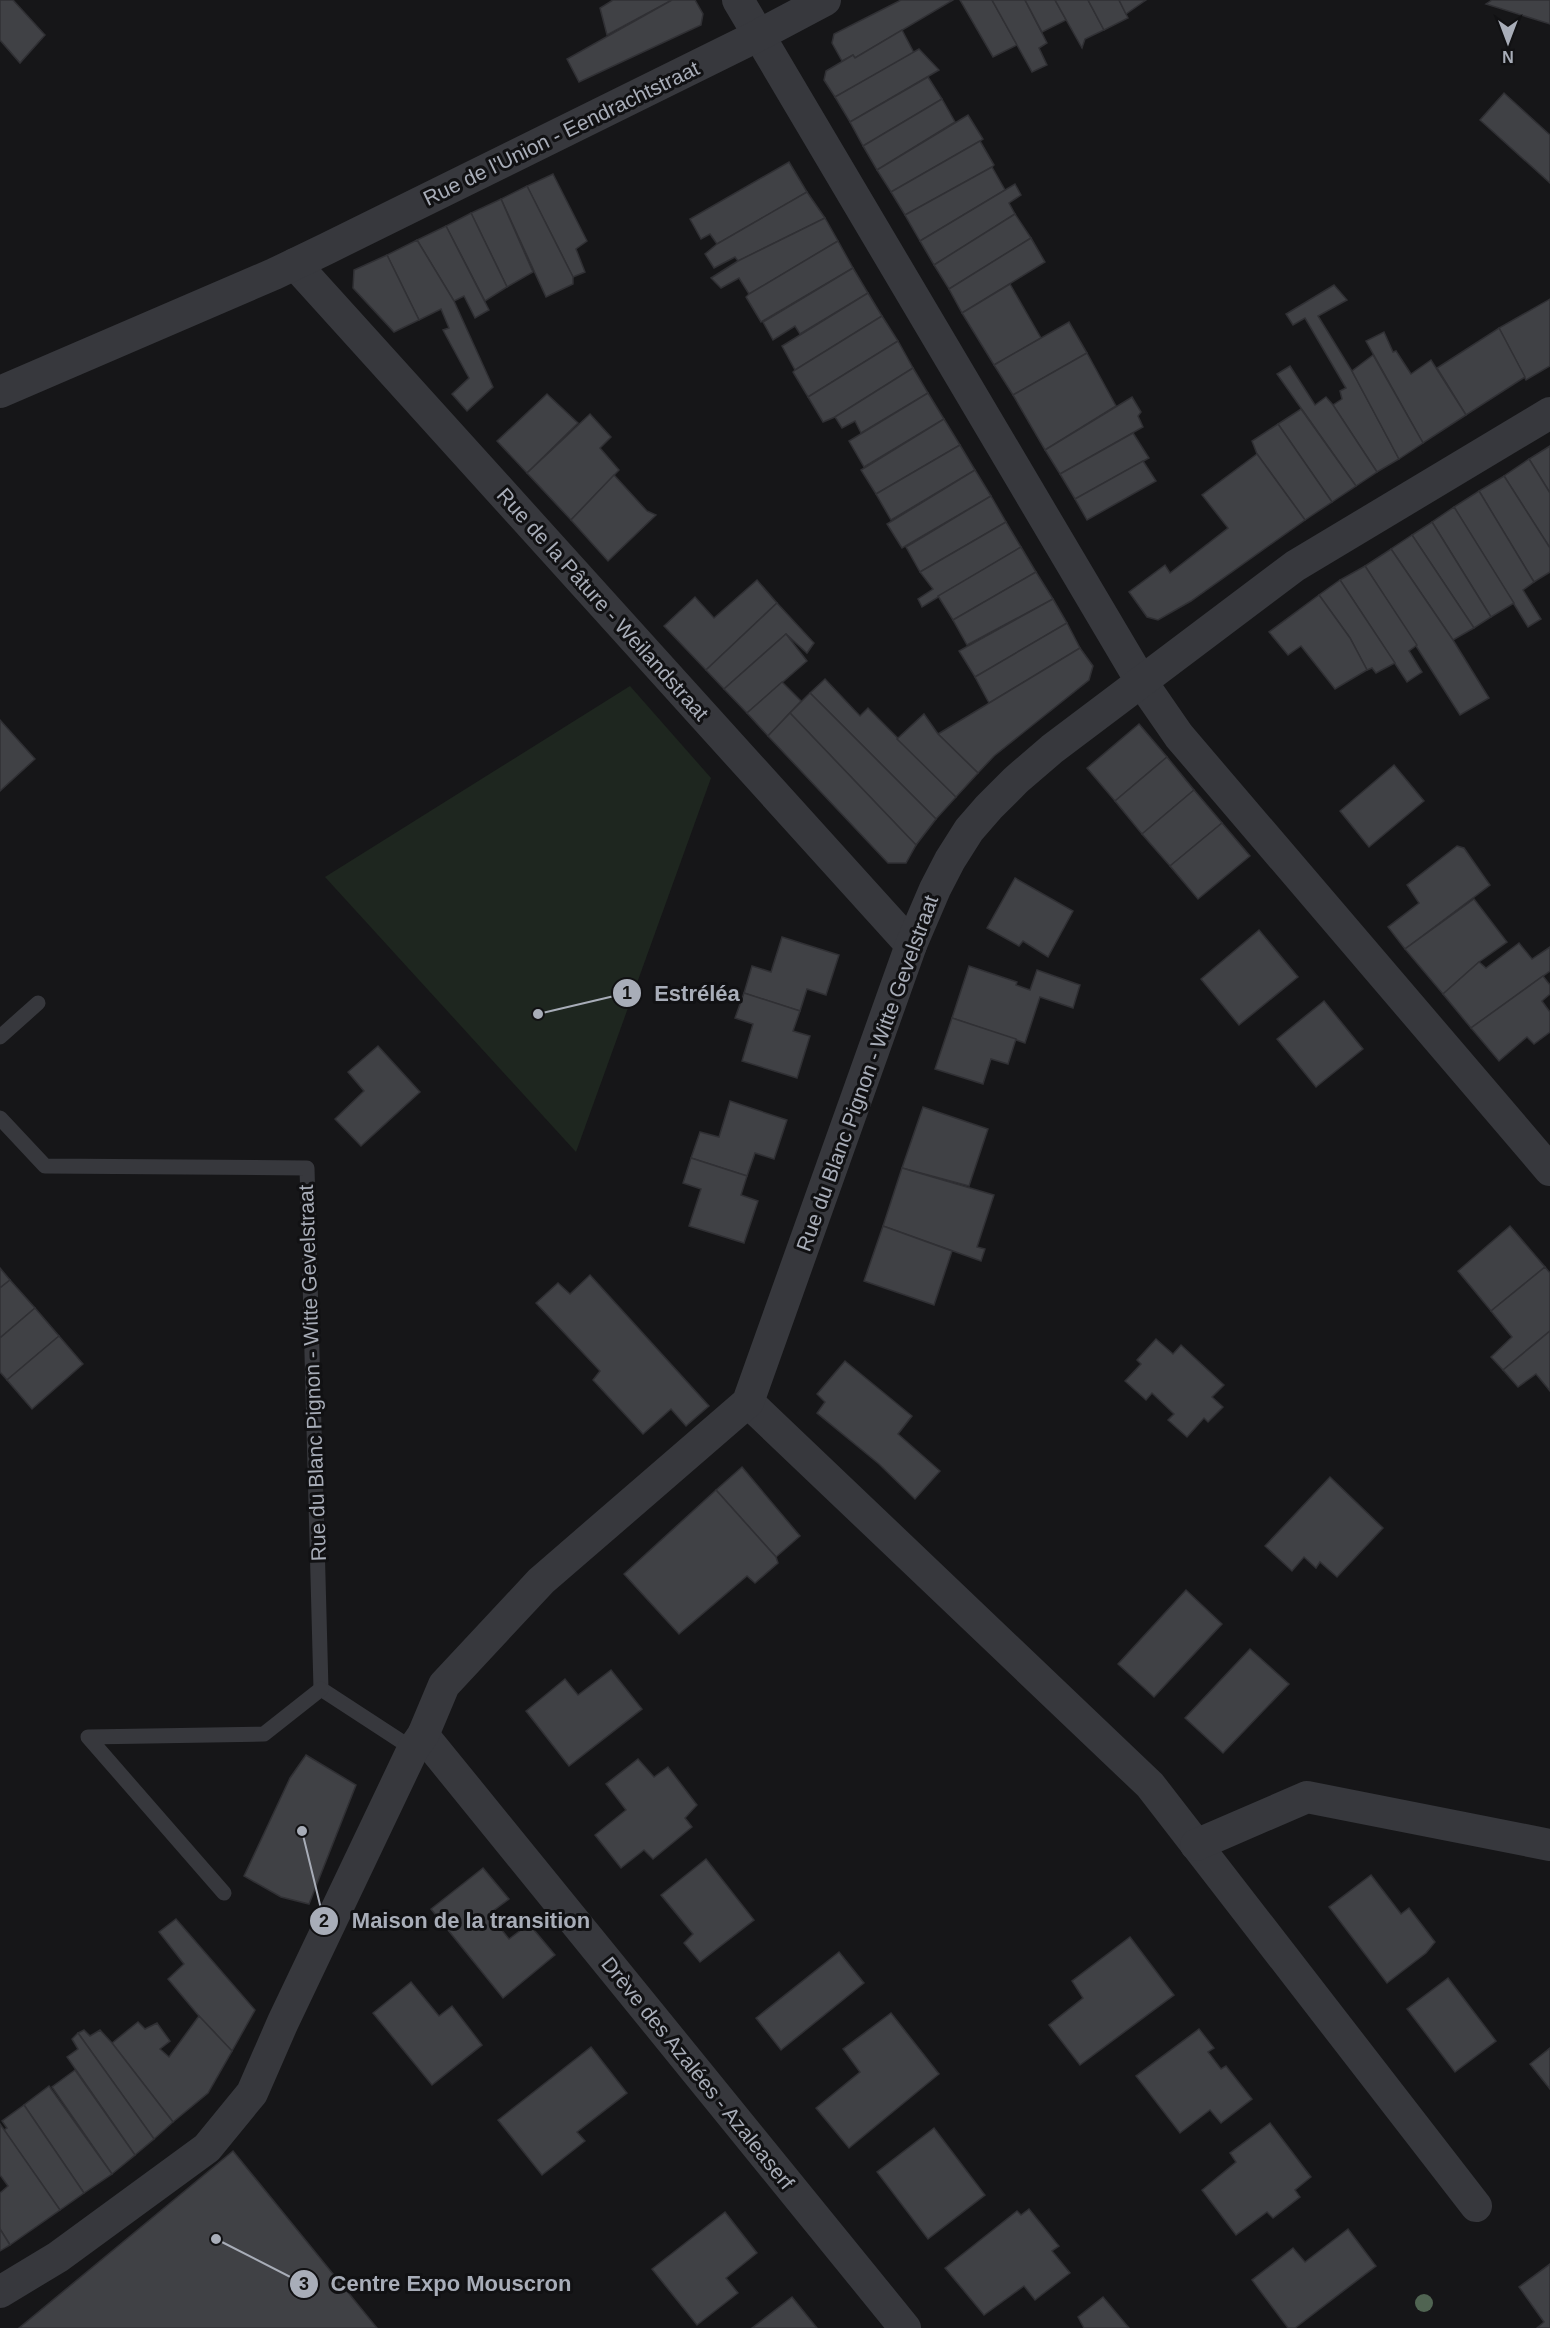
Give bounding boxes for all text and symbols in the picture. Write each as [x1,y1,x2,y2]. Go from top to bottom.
north arrow [1478,12,1538,72]
text: N [1502,48,1514,65]
street label: Rue de l'Union - Eendrachtstraat [419,56,703,210]
street label: Rue de la Pâture - Weilandstraat [493,483,713,725]
street label: Rue du Blanc Pignon - Witte Gevelstraat [792,892,942,1254]
callout: Estréléa [612,973,752,1013]
text: Estréléa [654,981,741,1006]
text: 1 [622,983,632,1003]
street label: Rue du Blanc Pignon - Witte Gevelstraat [294,1184,330,1562]
callout: Maison de la transition [309,1901,602,1941]
text: Maison de la transition [352,1908,590,1933]
text: 2 [319,1911,329,1931]
street label: Drève des Azalées - Azaleaserf [597,1952,799,2194]
callout: Centre Expo Mouscron [289,2264,584,2304]
text: Centre Expo Mouscron [331,2271,571,2296]
text: 3 [299,2274,309,2294]

